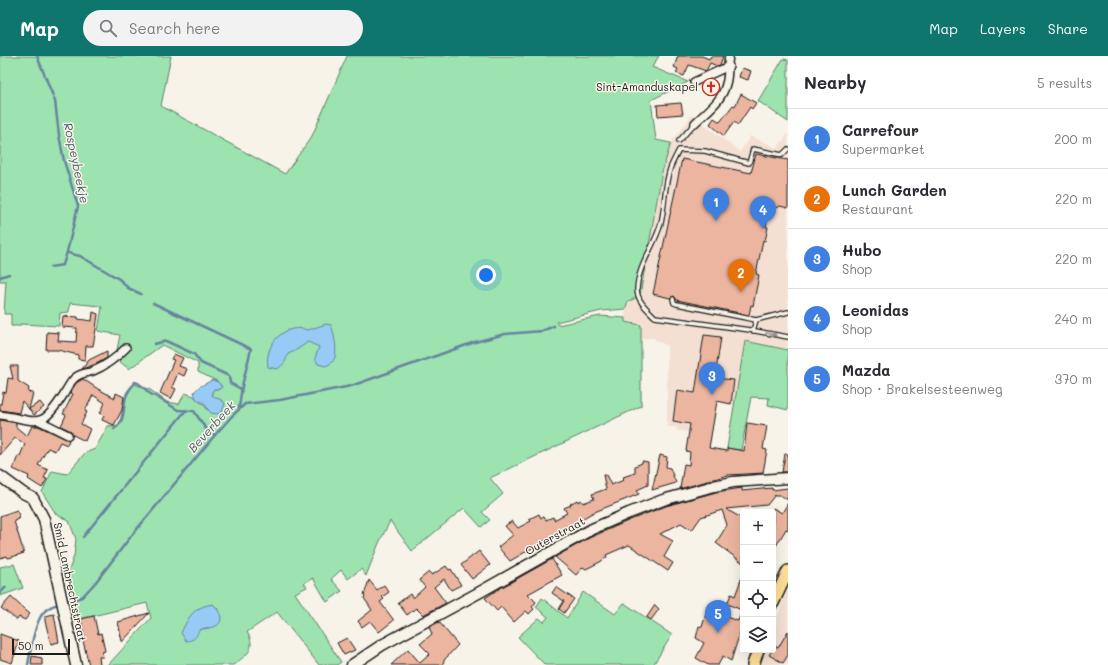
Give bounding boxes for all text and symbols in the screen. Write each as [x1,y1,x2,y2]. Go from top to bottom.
search box [83,10,363,46]
text: Map [20,16,59,41]
icon: search [97,17,119,39]
text: Search here [129,18,220,38]
text: Map [929,19,958,38]
text: Layers [980,19,1026,38]
text: Share [1048,19,1088,38]
text: Nearby [804,71,866,93]
text: 5 results [1037,74,1092,91]
church icon: Sint-Amanduskapel [701,77,721,97]
place label: Sint-Amanduskapel [596,79,698,94]
text: Carrefour [842,120,919,140]
water label: Rospeybeekje [61,121,93,205]
text: 1 [814,130,820,147]
text: 200 m [1054,130,1092,147]
text: Supermarket [842,140,925,157]
text: Lunch Garden [842,180,947,200]
pin: 1 [703,188,729,221]
text: 2 [813,190,821,207]
text: 220 m [1055,190,1092,207]
pin: 4 [750,196,776,229]
text: Restaurant [842,200,913,217]
text: Hubo [842,240,881,260]
text: 3 [813,250,821,267]
text: 220 m [1055,250,1092,267]
pin: 2 [728,259,754,292]
text: Shop [842,260,872,277]
your location [476,265,496,285]
text: Leonidas [842,300,909,320]
text: 4 [813,310,821,327]
text: 240 m [1055,310,1092,327]
text: Shop [842,320,872,337]
one-way arrow [765,332,777,338]
text: Mazda [842,360,891,380]
pin: 3 [699,362,725,395]
text: 5 [813,370,821,387]
text: 370 m [1055,370,1092,387]
text: Shop · Brakelsesteenweg [842,380,1003,397]
water label: Beverbeek [184,397,239,455]
map controls [740,509,776,653]
button: + [740,509,776,545]
street label: Outerstraat [522,513,587,558]
street label: Smid Lambrechtstraat [51,521,90,643]
button: − [740,545,776,581]
button: locate [740,581,776,617]
pin: 5 [705,600,731,633]
button: layers [740,617,776,653]
scale bar [12,637,70,656]
text: 50 m [18,638,44,653]

